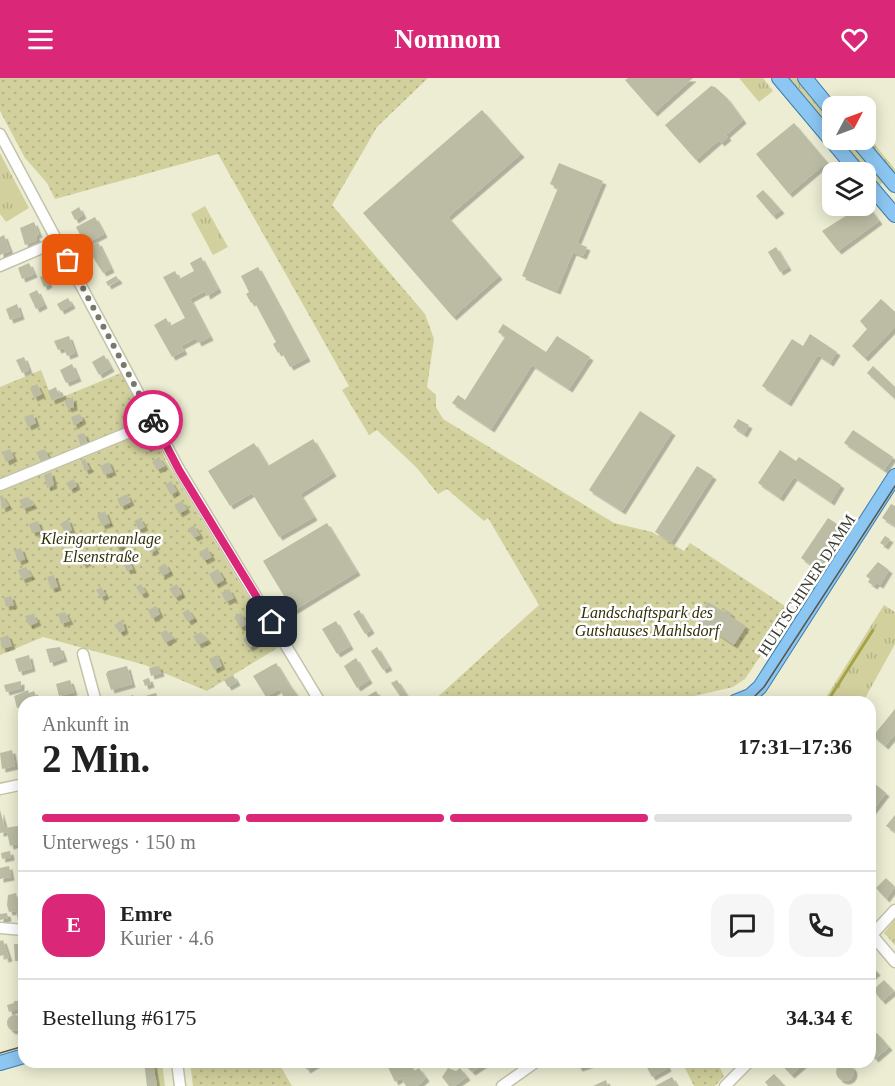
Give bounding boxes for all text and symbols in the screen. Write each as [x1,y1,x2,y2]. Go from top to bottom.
icon: menu [24,23,57,56]
icon: heart [838,23,871,56]
text: Nomnom [394,24,501,54]
north arrow [822,96,876,150]
map controls [822,96,876,216]
button: layers [822,162,876,216]
pin [42,234,93,285]
icon: bag [51,243,84,276]
courier [123,390,183,450]
icon: bike [137,404,170,437]
street label: HULTSCHINER DAMM [754,511,859,659]
park label: Kleingartenanlage Elsenstraße [40,530,161,565]
pin [246,596,297,647]
park label: Landschaftspark des Gutshauses Mahlsdorf [575,604,722,640]
icon: home [255,605,288,638]
text: Ankunft in [42,713,129,735]
text: 17:31–17:36 [738,734,852,759]
text: 2 Min. [42,737,150,780]
text: Unterwegs · 150 m [42,831,196,853]
button: chat [711,894,774,957]
button: phone [789,894,852,957]
text: Emre [120,901,172,926]
text: E [66,912,81,937]
text: Kurier · 4.6 [120,927,214,949]
text: Bestellung #6175 [42,1005,197,1030]
text: 34.34 € [786,1005,852,1030]

